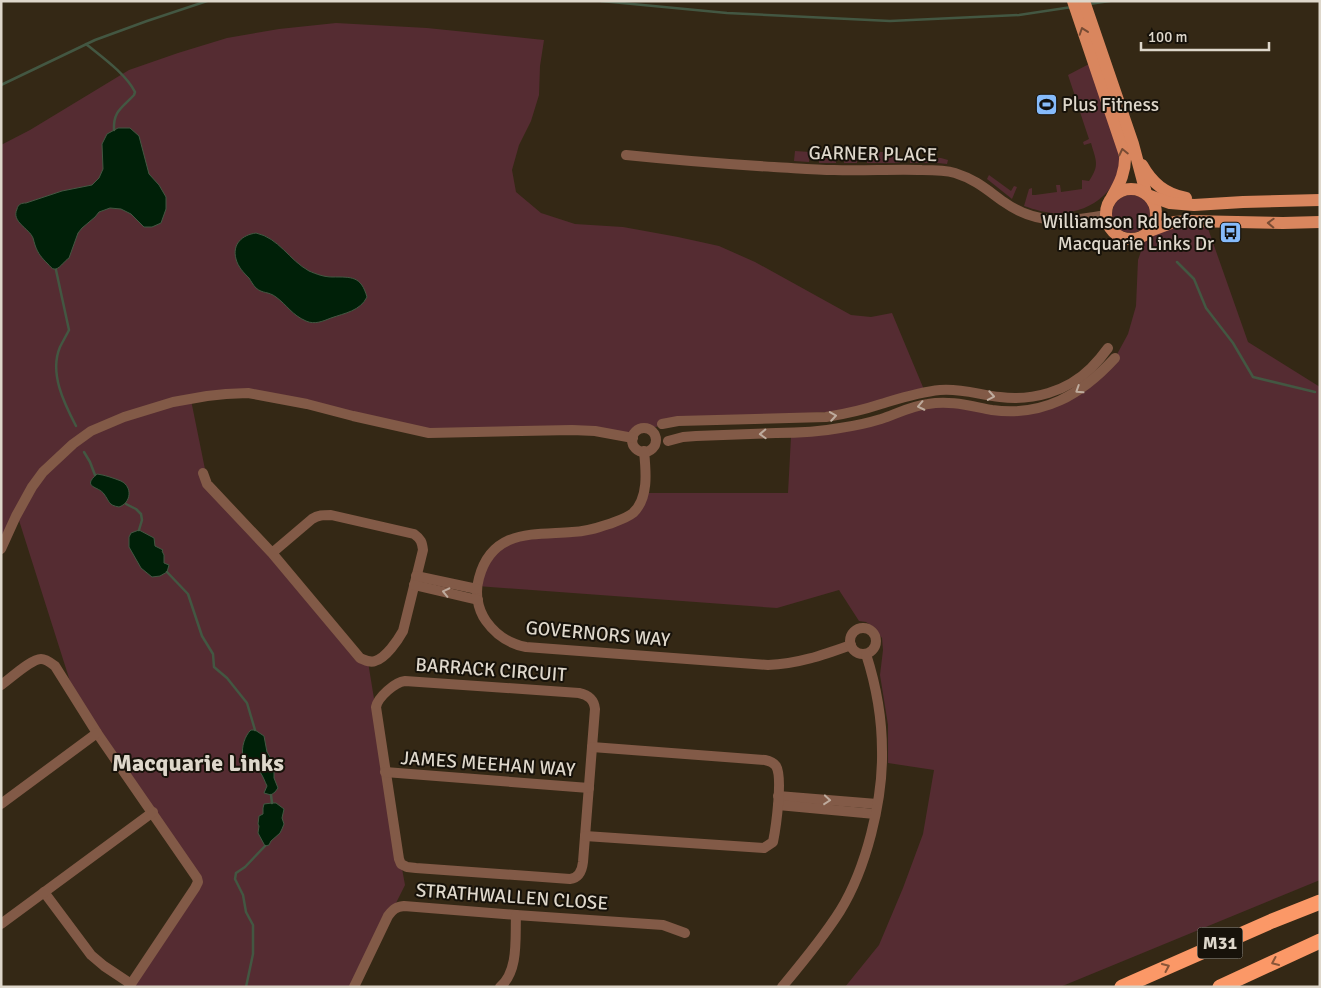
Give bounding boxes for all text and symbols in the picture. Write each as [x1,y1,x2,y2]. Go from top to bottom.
scale bar [1141,20,1268,52]
one-way arrow [1079,27,1089,36]
text: 100 m [1148,28,1188,46]
sports icon: Plus Fitness [1034,92,1058,116]
place label: Plus Fitness [1062,93,1159,117]
street label: GARNER PLACE [808,141,937,167]
one-way arrow [1118,147,1129,156]
place label: Williamson Rd before Macquarie Links Dr [1042,210,1214,256]
one-way arrow [1267,218,1274,228]
bus stop icon: Williamson Rd before Macquarie Links Dr [1218,220,1242,244]
one-way arrow [1075,384,1084,393]
one-way arrow [987,390,996,400]
one-way arrow [917,400,926,410]
one-way arrow [829,412,837,422]
one-way arrow [758,428,766,439]
one-way arrow [442,588,451,598]
street label: GOVERNORS WAY [525,616,672,652]
street label: BARRACK CIRCUIT [415,653,568,687]
street label: JAMES MEEHAN WAY [400,746,576,782]
district label: Macquarie Links [112,748,284,778]
one-way arrow [823,794,831,805]
street label: STRATHWALLEN CLOSE [415,878,609,916]
road number: M31 [1198,928,1242,958]
one-way arrow [1271,955,1280,966]
one-way arrow [1161,963,1170,974]

